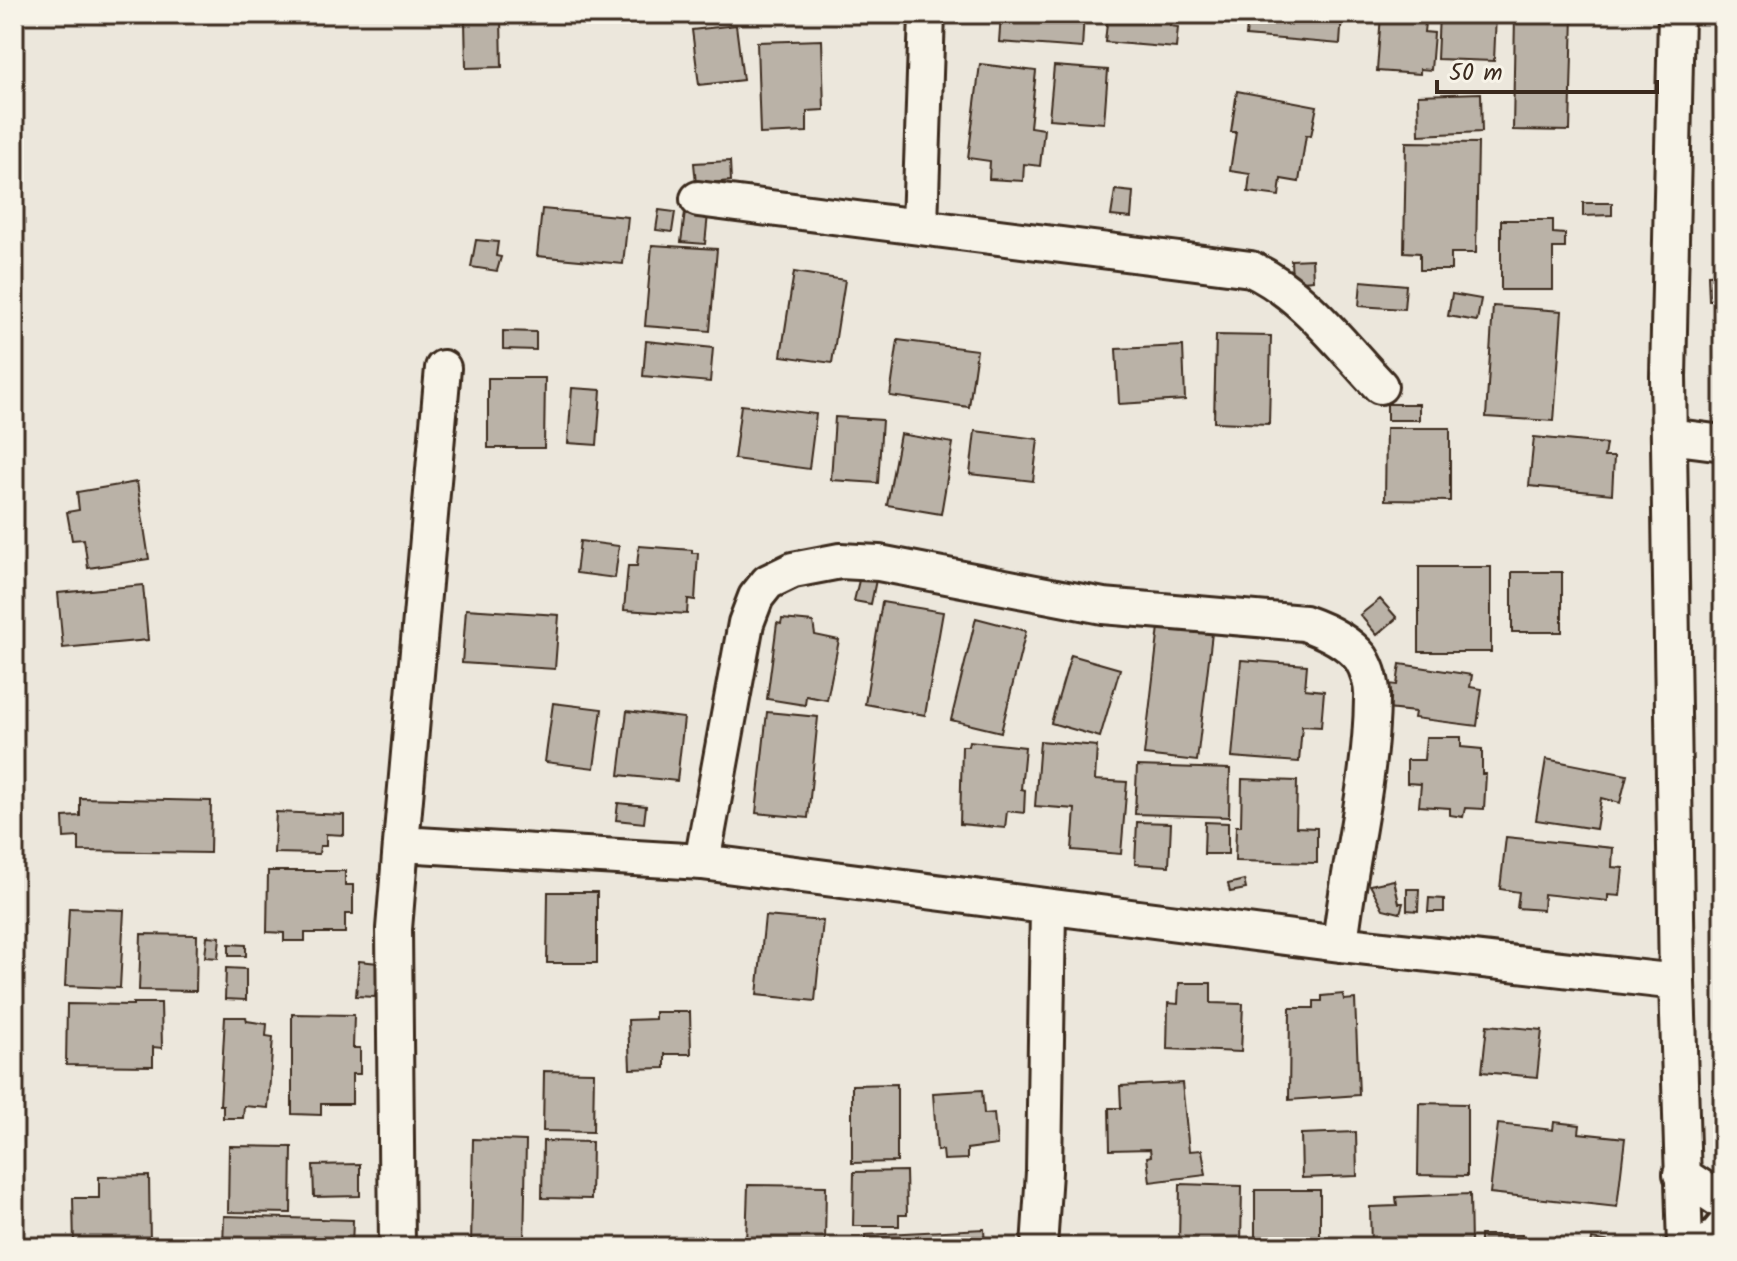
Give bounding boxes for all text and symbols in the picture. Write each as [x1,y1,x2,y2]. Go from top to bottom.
scale bar [1437,44,1657,94]
text: 50 m [1449,54,1503,93]

